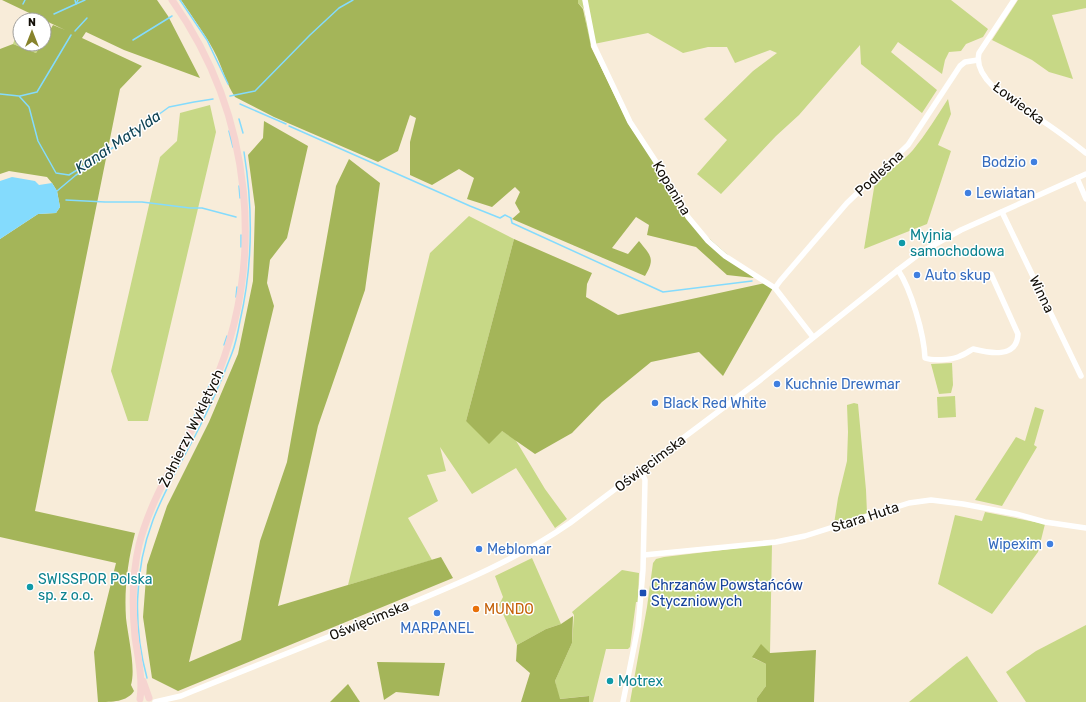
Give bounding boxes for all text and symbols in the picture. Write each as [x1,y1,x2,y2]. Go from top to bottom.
north arrow [12,12,52,52]
text: N [28,16,36,29]
street label: Łowiecka [989,78,1048,128]
water label: Kanał Matylda [72,107,164,177]
street label: Podleśna [852,147,907,200]
place label: Bodzio [982,154,1026,171]
marker: Bodzio [1029,157,1039,167]
street label: Kopanina [649,158,694,218]
place label: Lewiatan [976,185,1035,202]
marker: Lewiatan [963,188,973,198]
place label: Myjnia samochodowa [910,227,1005,260]
marker: Myjnia samochodowa [897,238,907,248]
place label: Auto skup [925,267,991,284]
marker: Auto skup [912,270,922,280]
street label: Winna [1025,273,1058,316]
street label: Żołnierzy Wyklętych [155,366,227,490]
place label: Kuchnie Drewmar [785,376,901,393]
marker: Kuchnie Drewmar [772,379,782,389]
place label: Black Red White [663,395,767,412]
marker: Black Red White [650,398,660,408]
street label: Oświęcimska [611,431,689,496]
street label: Stara Huta [829,499,901,536]
place label: Wipexim [988,536,1042,553]
marker: Wipexim [1045,539,1055,549]
place label: Meblomar [487,541,552,558]
marker: Meblomar [474,544,484,554]
place label: SWISSPOR Polska sp. z o.o. [38,571,152,604]
place label: Chrzanów Powstańców Styczniowych [651,577,803,610]
marker: SWISSPOR Polska sp. z o.o. [25,582,35,592]
marker: Chrzanów Powstańców Styczniowych [638,588,648,598]
street label: Oświęcimska [327,597,412,644]
place label: MUNDO [484,601,534,618]
marker: MUNDO [471,604,481,614]
marker: MARPANEL [432,608,442,618]
place label: MARPANEL [400,620,474,637]
place label: Motrex [618,673,663,690]
marker: Motrex [605,676,615,686]

